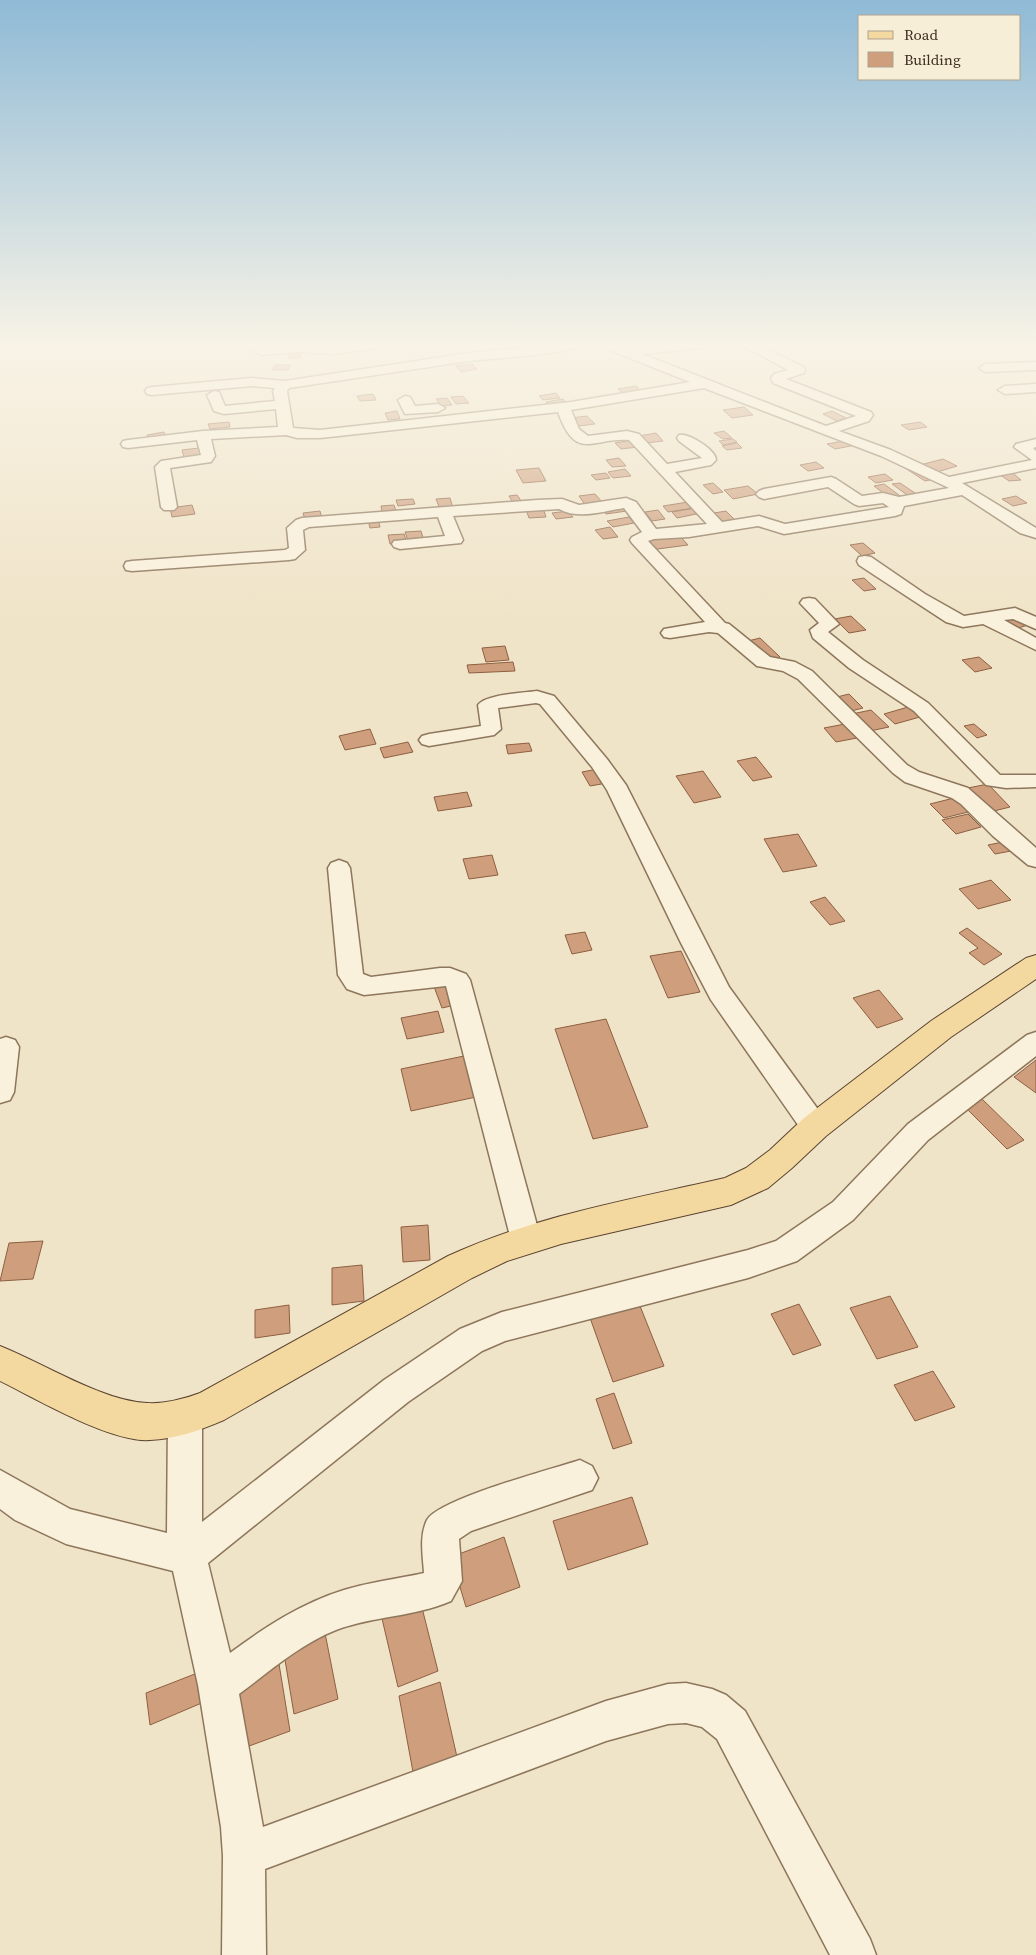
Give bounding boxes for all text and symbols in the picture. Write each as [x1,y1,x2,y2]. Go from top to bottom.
legend [858,15,1021,80]
text: Road [904,24,938,45]
text: Building [904,49,961,70]

